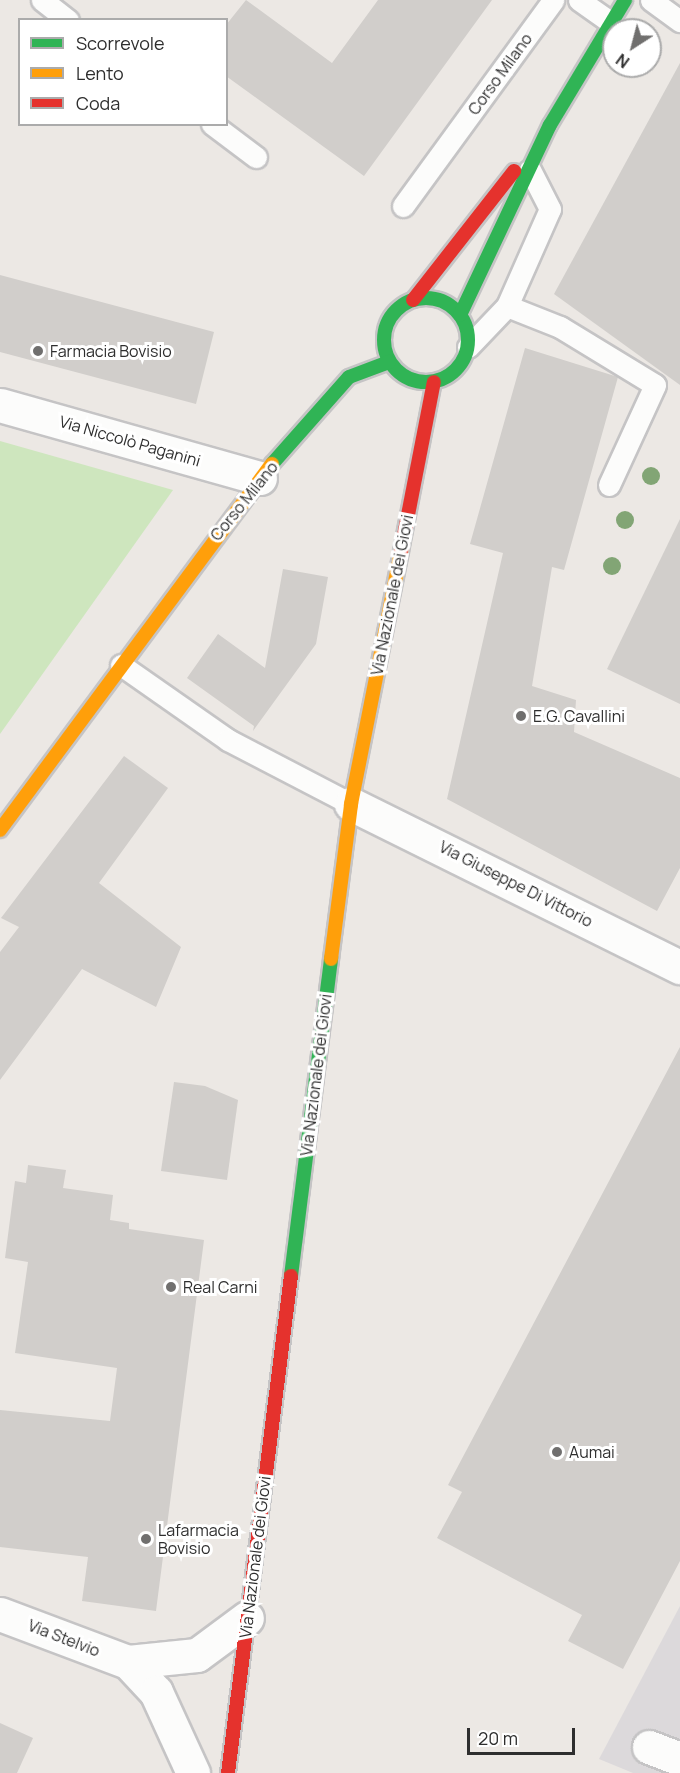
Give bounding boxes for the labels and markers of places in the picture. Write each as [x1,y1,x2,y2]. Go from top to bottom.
place label: Farmacia Bovisio [50,341,172,361]
marker: Farmacia Bovisio [31,344,45,358]
place label: E.G. Cavallini [533,706,625,726]
marker: E.G. Cavallini [514,709,528,723]
place label: Real Carni [183,1277,257,1297]
marker: Real Carni [164,1280,178,1294]
place label: Aumai [569,1442,615,1462]
marker: Aumai [550,1445,564,1459]
place label: Lafarmacia Bovisio [158,1520,239,1558]
marker: Lafarmacia Bovisio [139,1532,153,1546]

